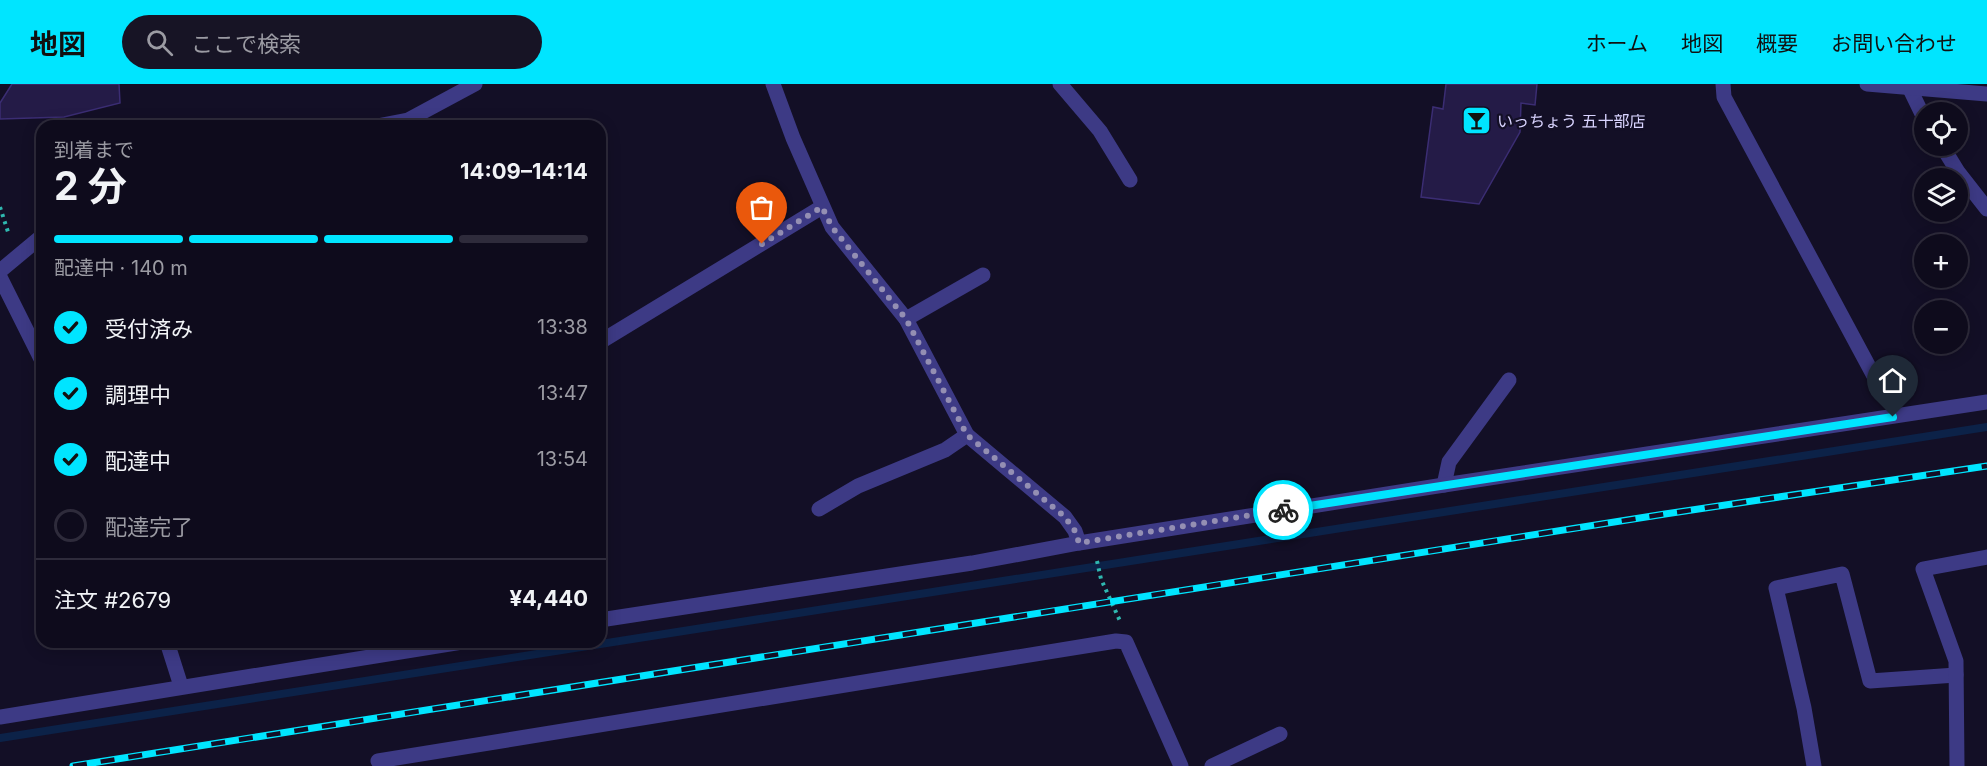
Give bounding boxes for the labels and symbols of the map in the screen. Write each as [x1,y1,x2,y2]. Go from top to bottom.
bar icon: いっちょう 五十部店 [1460,105,1492,137]
place label: いっちょう 五十部店 [1497,111,1646,131]
pin [736,182,787,244]
pin [1867,355,1918,417]
courier [1253,480,1313,540]

